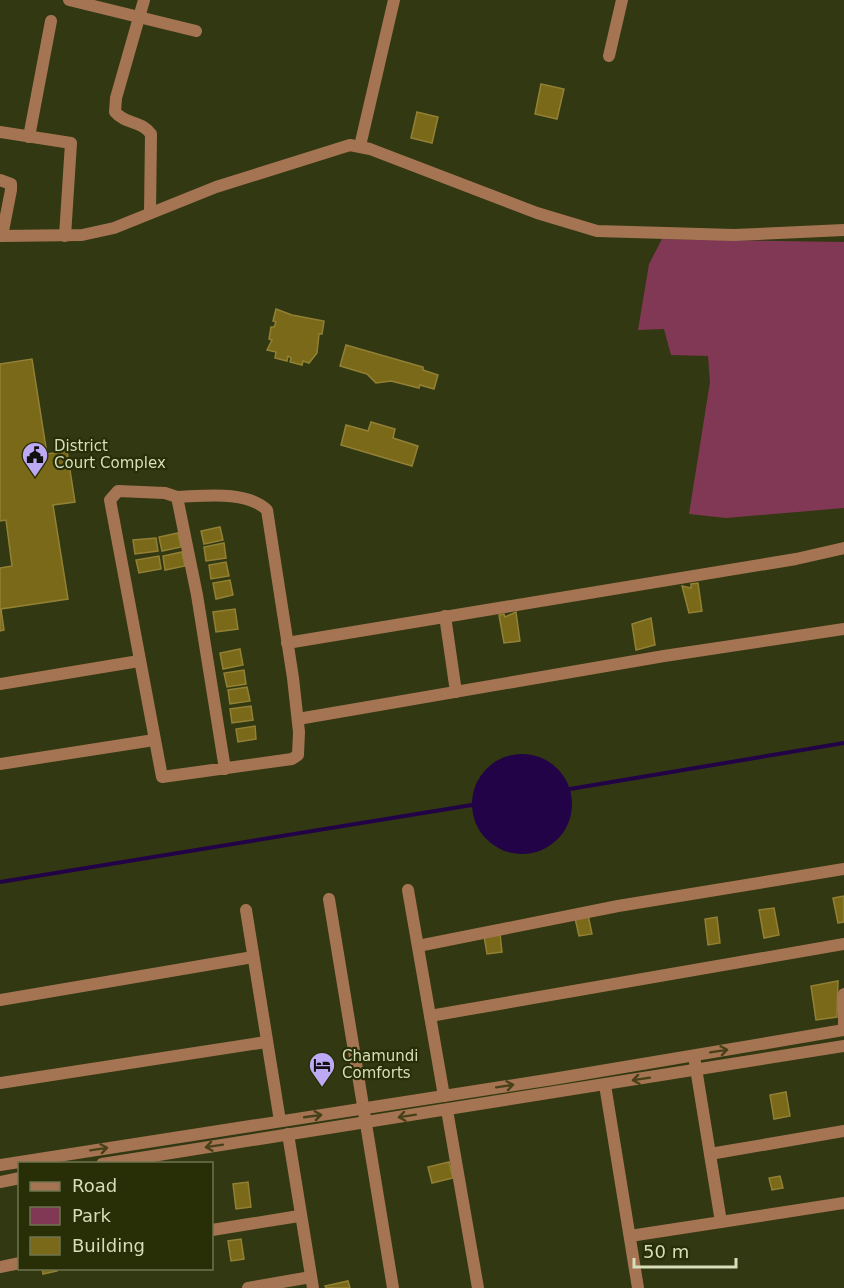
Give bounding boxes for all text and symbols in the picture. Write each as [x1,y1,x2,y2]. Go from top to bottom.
place label: District Court Complex [54,437,166,472]
public building icon: District Court Complex [20,440,50,478]
one-way arrow [708,1046,728,1057]
place label: Chamundi Comforts [342,1047,419,1082]
hotel icon: Chamundi Comforts [307,1050,337,1088]
one-way arrow [632,1073,651,1084]
one-way arrow [495,1081,515,1092]
one-way arrow [398,1110,417,1121]
one-way arrow [302,1111,322,1122]
one-way arrow [205,1140,225,1151]
one-way arrow [89,1144,109,1155]
legend [18,1162,213,1270]
text: Road [72,1175,117,1196]
text: Park [72,1205,111,1226]
scale bar [634,1231,736,1269]
text: Building [72,1235,145,1256]
text: 50 m [643,1241,689,1262]

